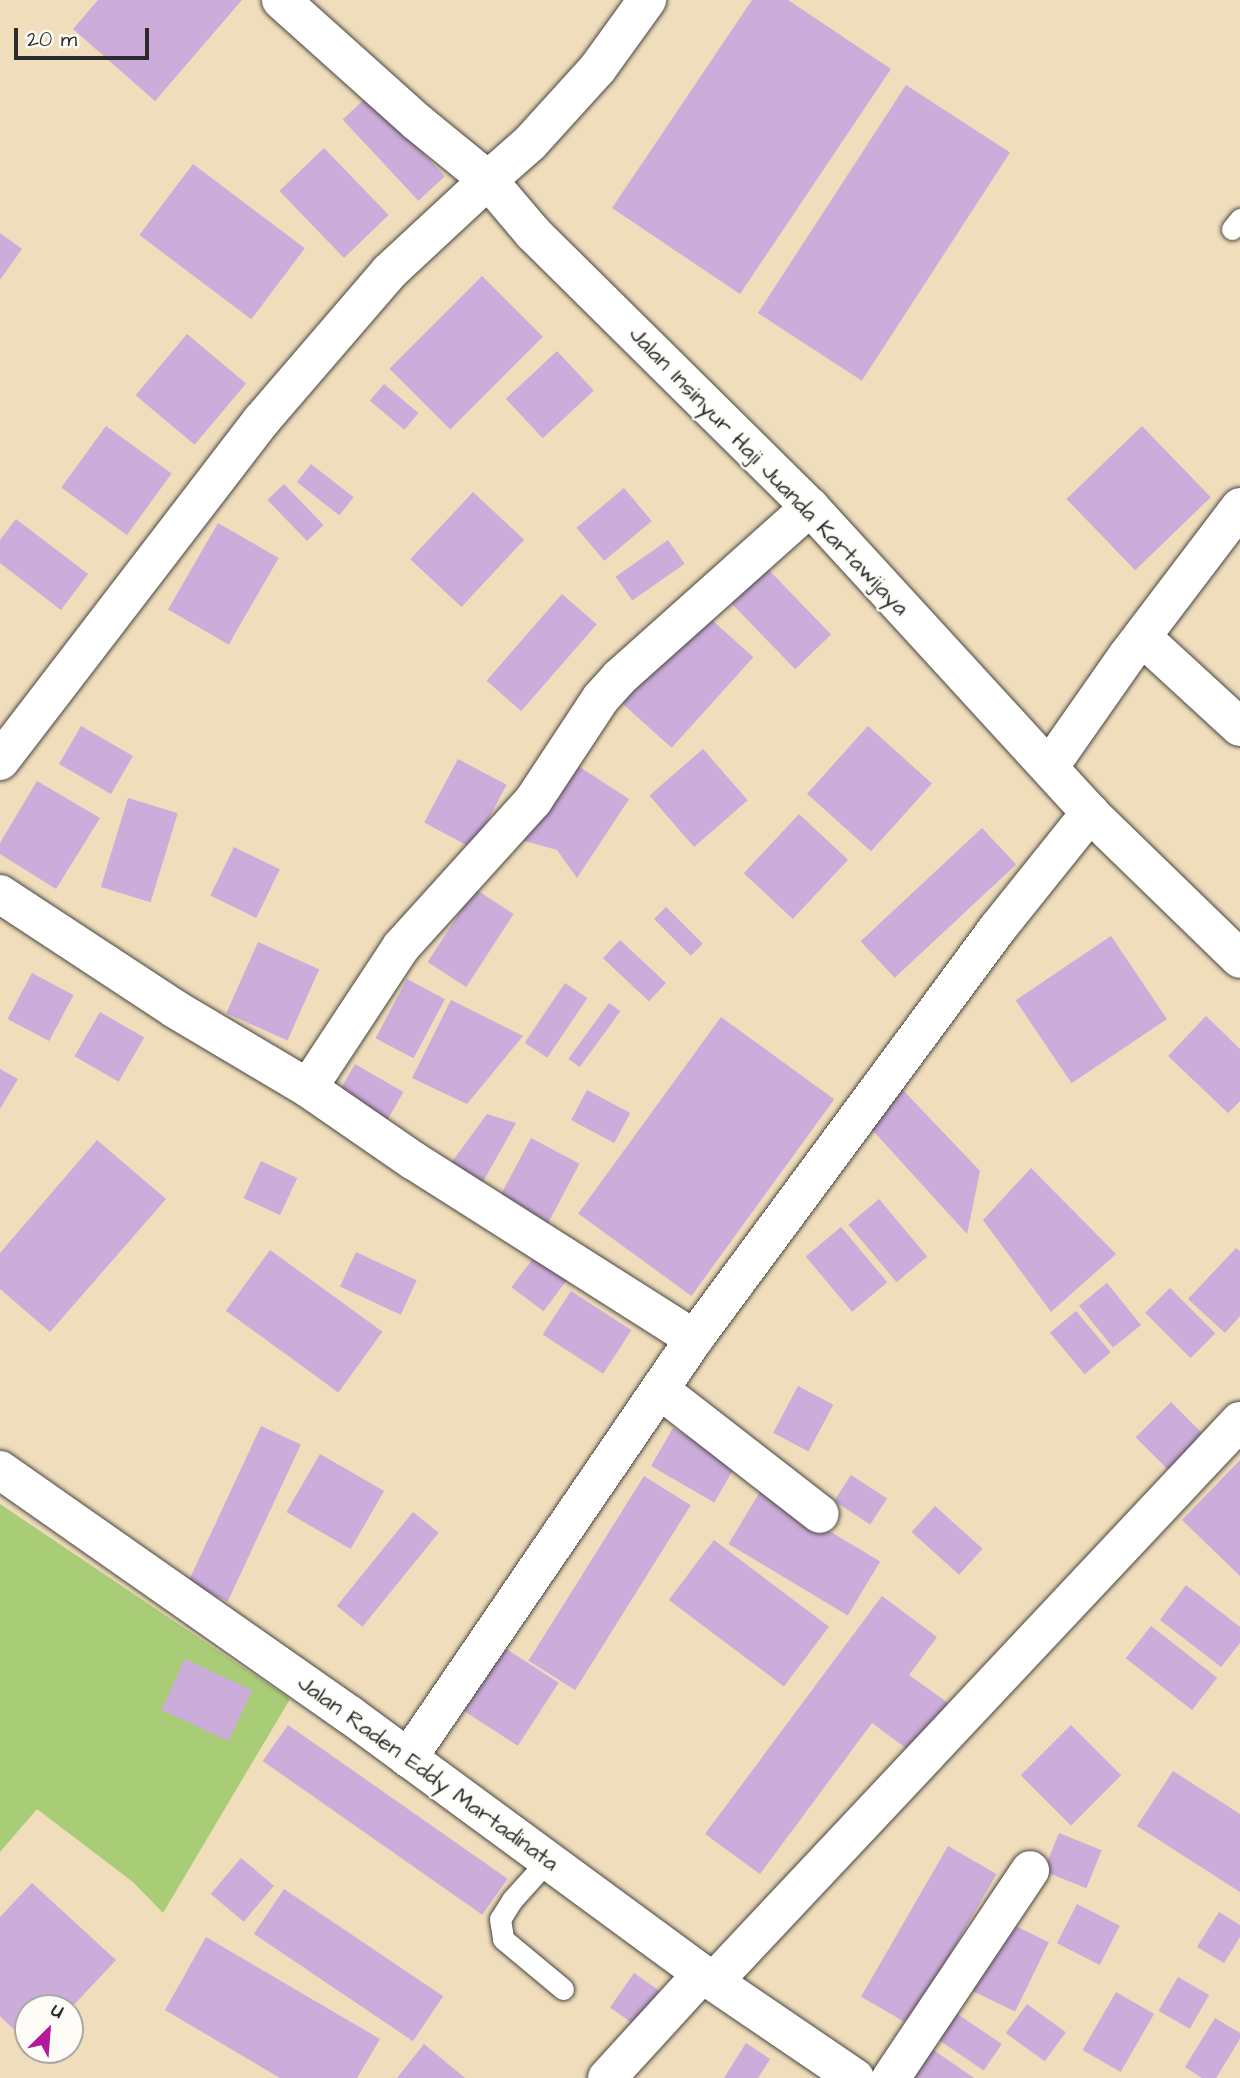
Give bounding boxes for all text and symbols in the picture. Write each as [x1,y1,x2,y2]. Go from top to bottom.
scale bar [18,14,152,58]
text: 20 m [27,25,77,54]
street label: Jalan Insinyur Haji Juanda Kartawijaya [623,321,915,621]
street label: Jalan Raden Eddy Martadinata [292,1669,564,1877]
north arrow [14,1994,84,2064]
text: U [47,1997,68,2026]

